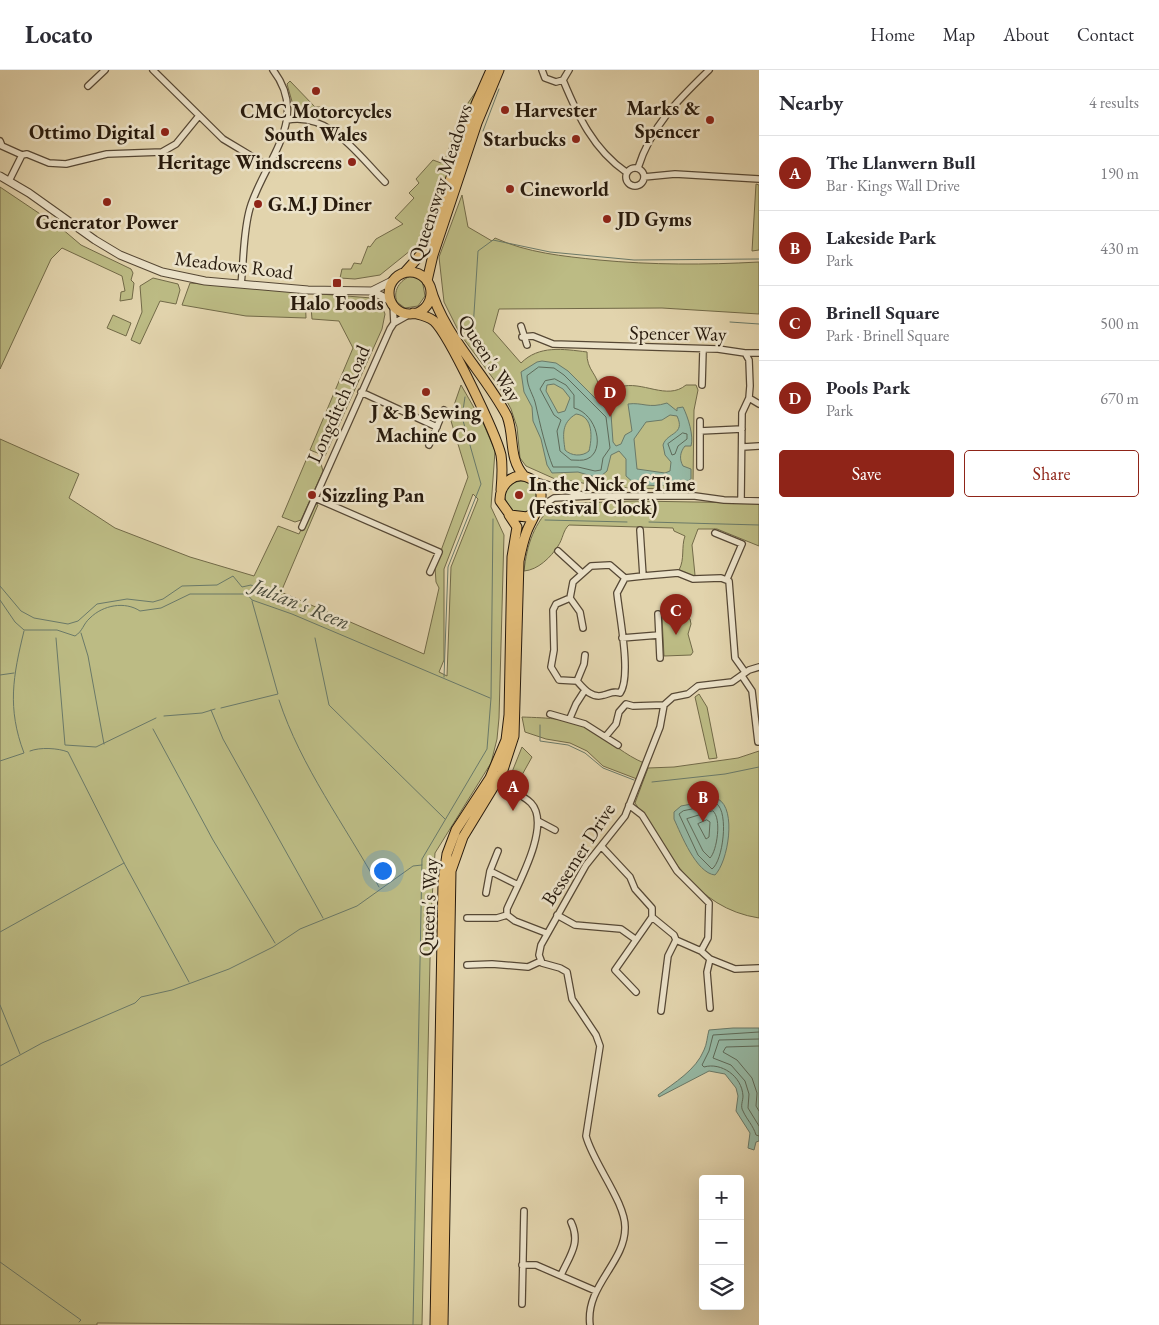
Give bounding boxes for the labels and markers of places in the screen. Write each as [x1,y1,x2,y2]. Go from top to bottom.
marker: CMC Motorcycles South Wales [310,85,322,97]
place label: Marks & Spencer [626,95,701,144]
place label: Harvester [515,97,598,123]
place label: CMC Motorcycles South Wales [240,98,392,147]
marker: Harvester [499,104,511,116]
marker: Marks & Spencer [704,114,716,126]
place label: Ottimo Digital [29,119,155,145]
marker: Ottimo Digital [159,126,171,138]
place label: Starbucks [484,126,566,152]
marker: Starbucks [570,133,582,145]
place label: Heritage Windscreens [158,149,342,175]
marker: Heritage Windscreens [346,156,358,168]
place label: Cineworld [520,176,609,202]
marker: Cineworld [504,183,516,195]
place label: G.M.J Diner [268,191,373,217]
marker: Generator Power [101,196,113,208]
marker: G.M.J Diner [252,198,264,210]
place label: JD Gyms [615,206,692,232]
place label: Generator Power [36,209,179,235]
marker: JD Gyms [601,213,613,225]
marker: Halo Foods [331,277,343,289]
place label: Halo Foods [290,290,384,316]
pin: D [594,376,626,417]
marker: J & B Sewing Machine Co [420,386,432,398]
place label: J & B Sewing Machine Co [369,399,482,448]
place label: In the Nick of Time (Festival Clock) [529,471,695,520]
place label: Sizzling Pan [322,482,425,508]
marker: Sizzling Pan [306,489,318,501]
marker: In the Nick of Time (Festival Clock) [513,489,525,501]
pin: C [660,594,692,635]
pin: A [497,770,529,811]
pin: B [687,781,719,822]

